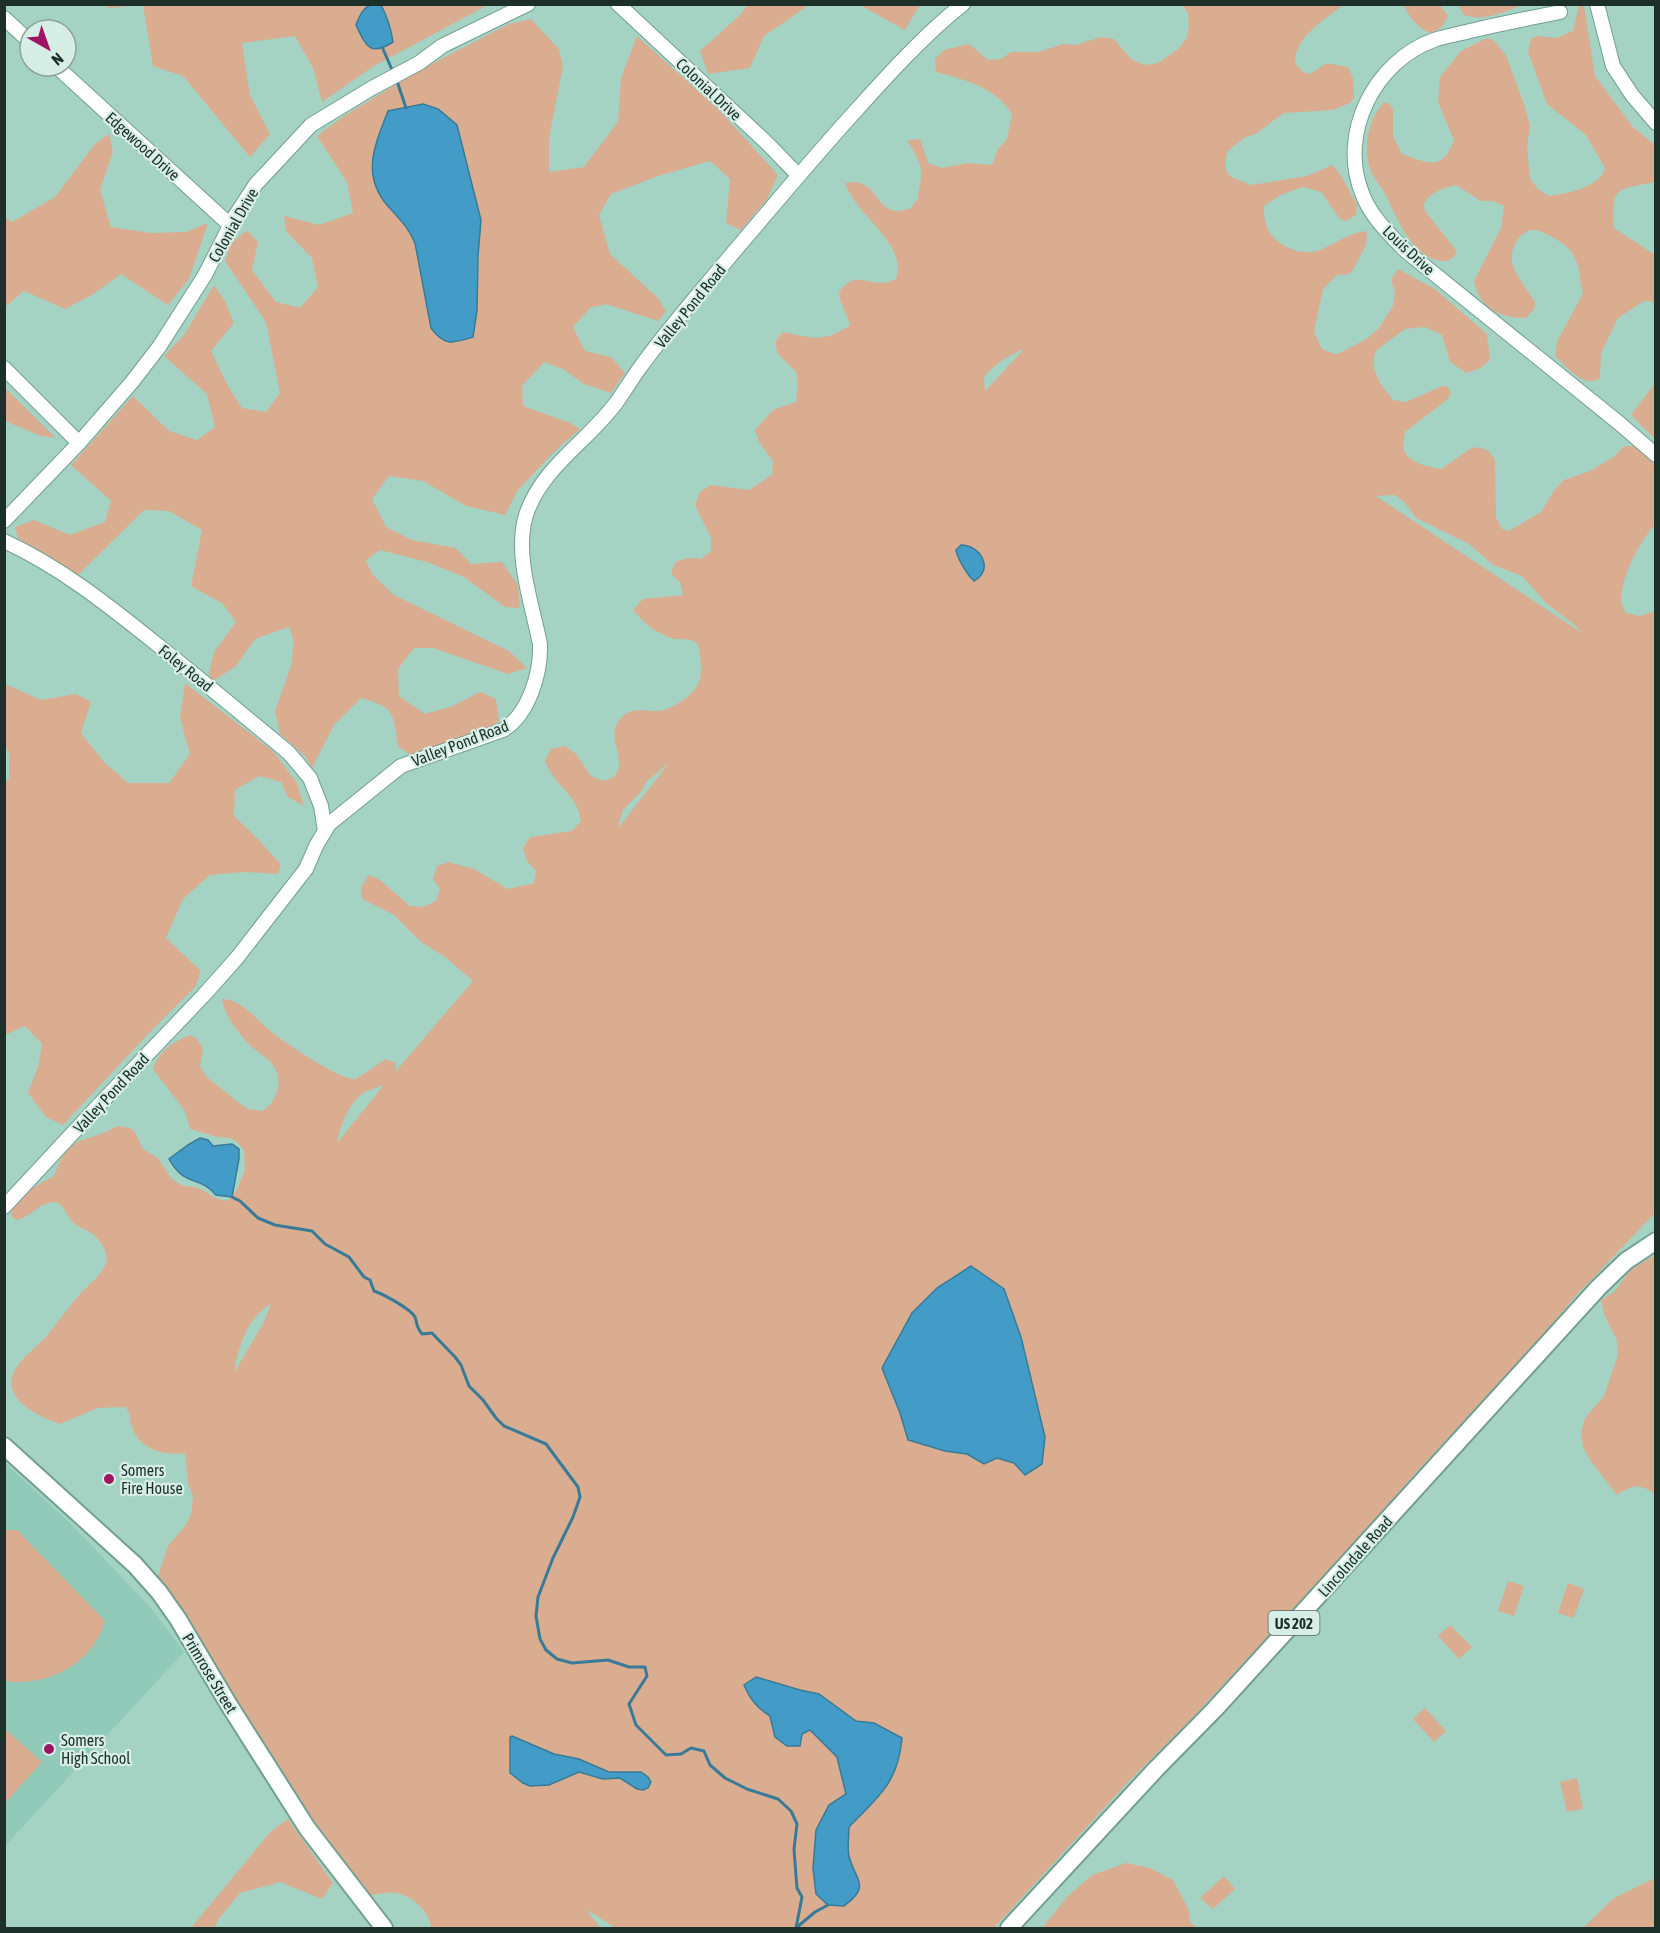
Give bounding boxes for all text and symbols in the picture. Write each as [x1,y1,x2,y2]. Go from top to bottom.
north arrow [18,18,78,78]
text: N [48,50,67,69]
street label: Colonial Drive [673,54,745,124]
street label: Edgewood Drive [102,108,184,185]
street label: Colonial Drive [205,185,261,265]
street label: Louis Drive [1379,222,1439,278]
street label: Valley Pond Road [651,261,730,352]
street label: Foley Road [155,641,217,696]
street label: Valley Pond Road [409,716,511,771]
street label: Valley Pond Road [70,1049,153,1137]
place label: Somers Fire House [121,1461,183,1497]
marker: Somers Fire House [102,1472,116,1486]
street label: Lincolndale Road [1314,1512,1396,1600]
road number: US 202 [1268,1611,1320,1635]
street label: Primrose Street [179,1630,241,1717]
place label: Somers High School [61,1731,131,1768]
marker: Somers High School [42,1742,56,1756]

